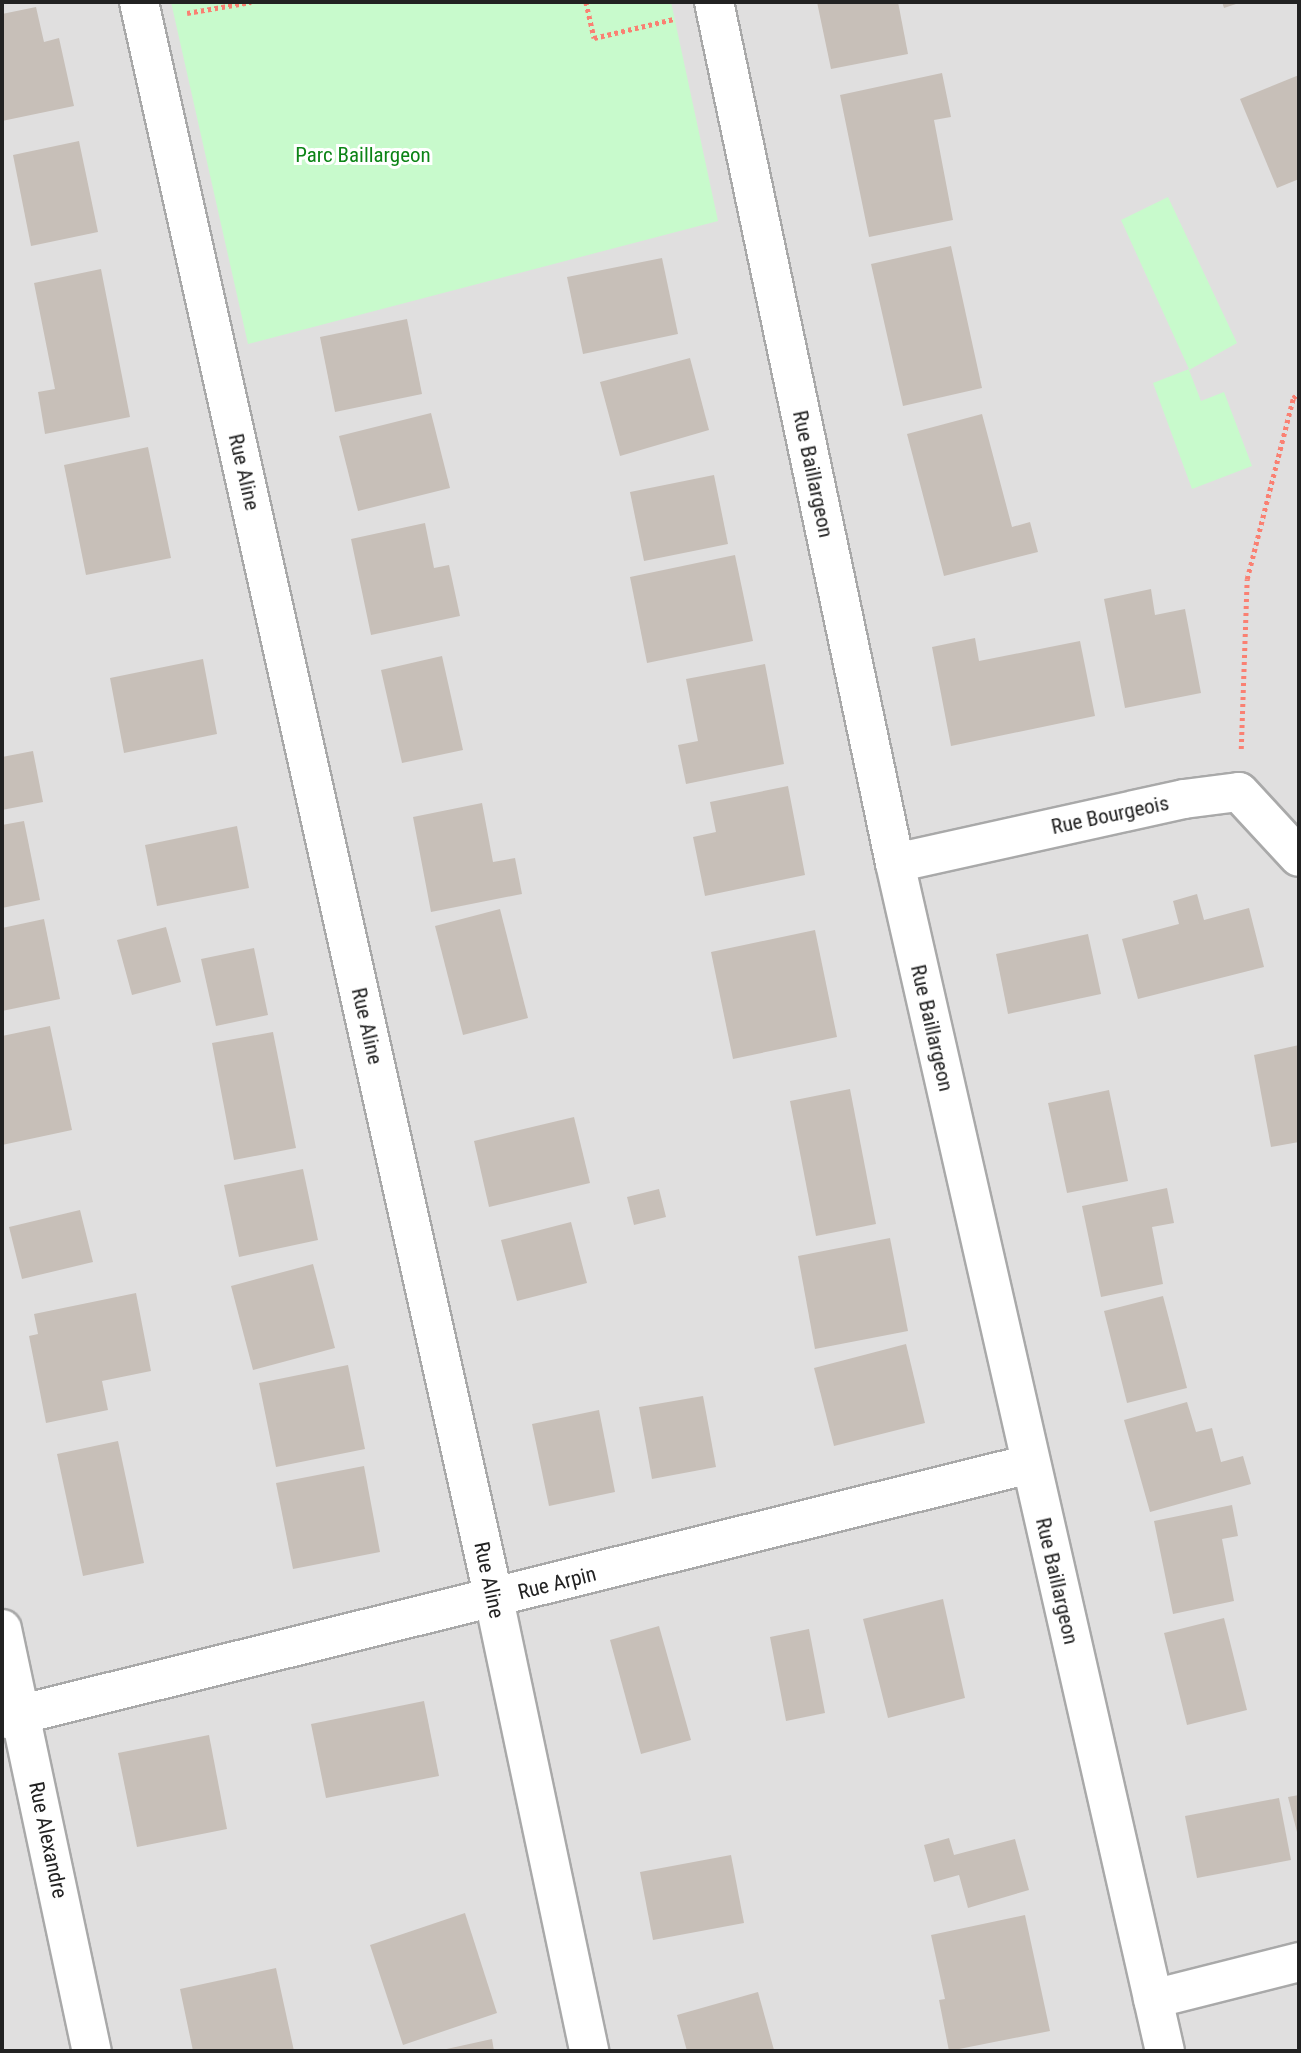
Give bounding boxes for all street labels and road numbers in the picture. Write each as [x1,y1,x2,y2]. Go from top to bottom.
street label: Rue Baillargeon [787,408,839,540]
street label: Rue Aline [223,431,265,513]
street label: Rue Bourgeois [1049,790,1171,840]
street label: Rue Baillargeon [905,962,959,1094]
street label: Rue Aline [346,985,388,1067]
street label: Rue Baillargeon [1030,1515,1084,1647]
street label: Rue Aline [469,1539,509,1621]
street label: Rue Arpin [515,1561,599,1605]
street label: Rue Alexandre [23,1779,73,1901]

